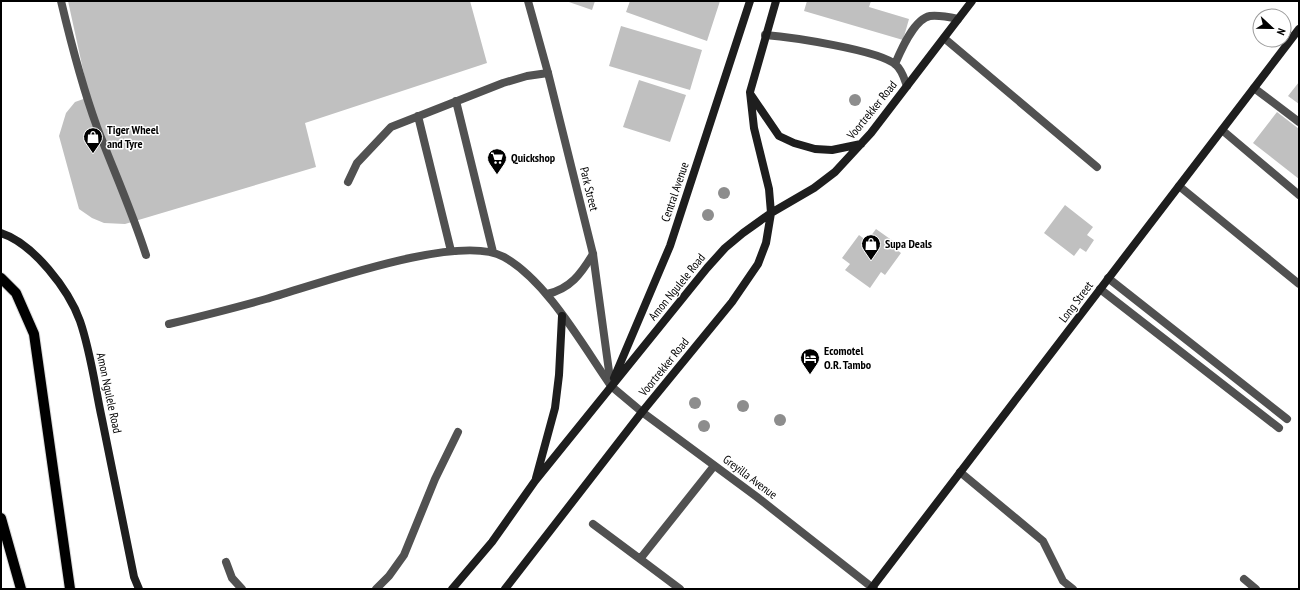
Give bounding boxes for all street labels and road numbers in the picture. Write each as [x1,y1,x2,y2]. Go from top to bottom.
street label: Voortrekker Road [843,77,900,143]
street label: Central Avenue [657,160,692,224]
street label: Park Street [577,165,602,213]
street label: Amon Ngulele Road [645,250,708,323]
street label: Long Street [1055,278,1096,325]
street label: Voortrekker Road [635,334,692,400]
street label: Amon Ngulele Road [94,351,125,434]
street label: Greyilla Avenue [720,451,780,502]

